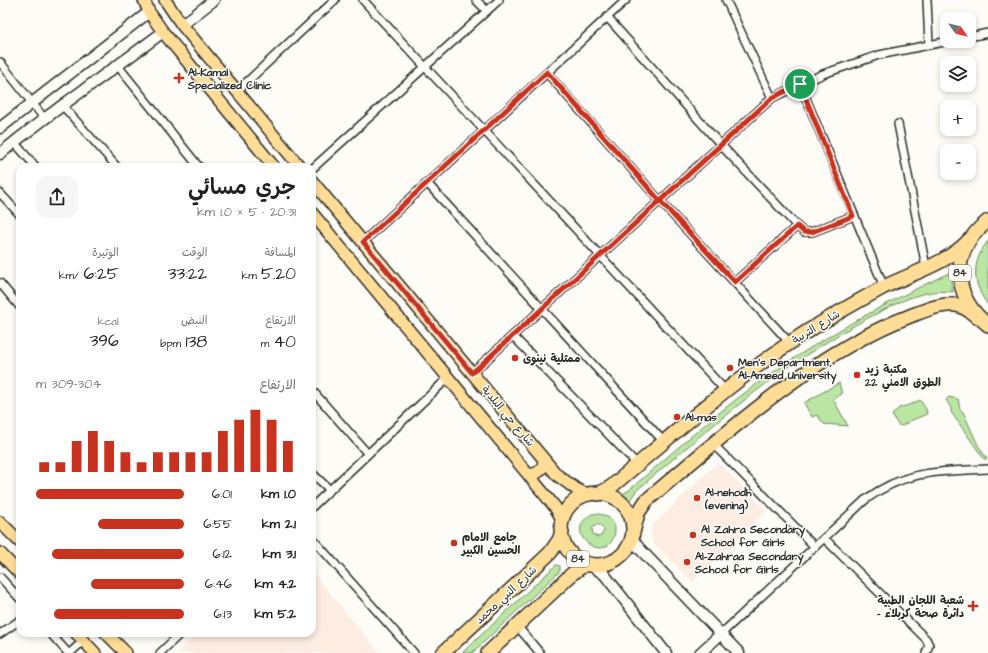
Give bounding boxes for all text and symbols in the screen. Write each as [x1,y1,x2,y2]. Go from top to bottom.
north arrow [940,12,976,48]
map controls [940,12,976,180]
button: layers [940,56,976,92]
place label: Al-Kamal Specialized Clinic [187,65,272,94]
pin [783,67,817,101]
marker: Al-Kamal Specialized Clinic [173,72,185,84]
icon: arrive [789,73,811,95]
button: + [940,100,976,136]
button: − [940,144,976,180]
text: جري مسائي [188,172,296,203]
button: share [36,176,78,218]
text: 20:31 · 5 × 1.0 km [197,203,296,221]
text: الوتيرة [92,245,119,260]
text: الوقت [182,245,207,260]
text: المسافة [265,245,296,260]
text: 6:25 [83,262,119,286]
text: 33:22 [168,262,207,286]
text: 5.20 [261,262,296,286]
road number: 84 [949,265,971,281]
text: /km [59,268,83,283]
text: km [241,268,261,283]
street label: شارع التربية [789,306,843,349]
text: النبض [181,313,207,328]
text: الارتفاع [265,313,296,328]
text: kcal [98,314,119,329]
text: 396 [90,329,119,353]
text: 138 [185,330,207,354]
text: 40 [274,330,296,354]
text: bpm [160,336,185,351]
text: m [261,336,274,351]
place label: ممثلية نينوى [523,351,580,366]
marker: ممثلية نينوى [510,353,520,363]
place label: Men's Department, Al-Ameed University [738,355,837,385]
place label: مكتبة زيد الطوق الامني 22 [864,362,941,392]
marker: Men's Department, Al-Ameed University [725,363,735,373]
marker: مكتبة زيد الطوق الامني 22 [852,370,862,380]
text: 304–309 m [36,375,101,393]
text: الارتفاع [260,376,296,394]
street label: شارع حي البلدية [476,382,538,451]
place label: Al-mas [685,410,717,425]
marker: Al-mas [672,412,682,422]
text: 6:01 [212,485,232,503]
text: 1.0 km [261,485,296,503]
place label: Al-nehodh (evening) [704,485,752,515]
marker: Al-nehodh (evening) [692,493,702,503]
text: 6:55 [203,515,232,533]
text: 2.1 km [262,515,296,533]
place label: Al Zahra Secondary School for Girls [700,522,806,550]
place label: جامع الامام الحسين الكبير [461,530,521,558]
marker: Al Zahra Secondary School for Girls [688,530,698,540]
marker: جامع الامام الحسين الكبير [449,538,459,548]
text: 6:12 [213,545,232,563]
text: 3.1 km [263,545,296,563]
place label: Al-Zahraa Secondary School for Girls [694,549,805,577]
road number: 84 [567,551,589,567]
marker: Al-Zahraa Secondary School for Girls [682,557,692,567]
street label: شارع النبي محمد [472,563,542,630]
text: 6:46 [205,575,232,593]
text: 4.2 km [255,575,296,593]
place label: شعبة اللجان الطبية - دائرة صحة كربلاء [877,593,964,621]
marker: شعبة اللجان الطبية - دائرة صحة كربلاء [967,600,979,612]
text: 6:13 [213,605,232,623]
text: 5.2 km [254,605,296,623]

